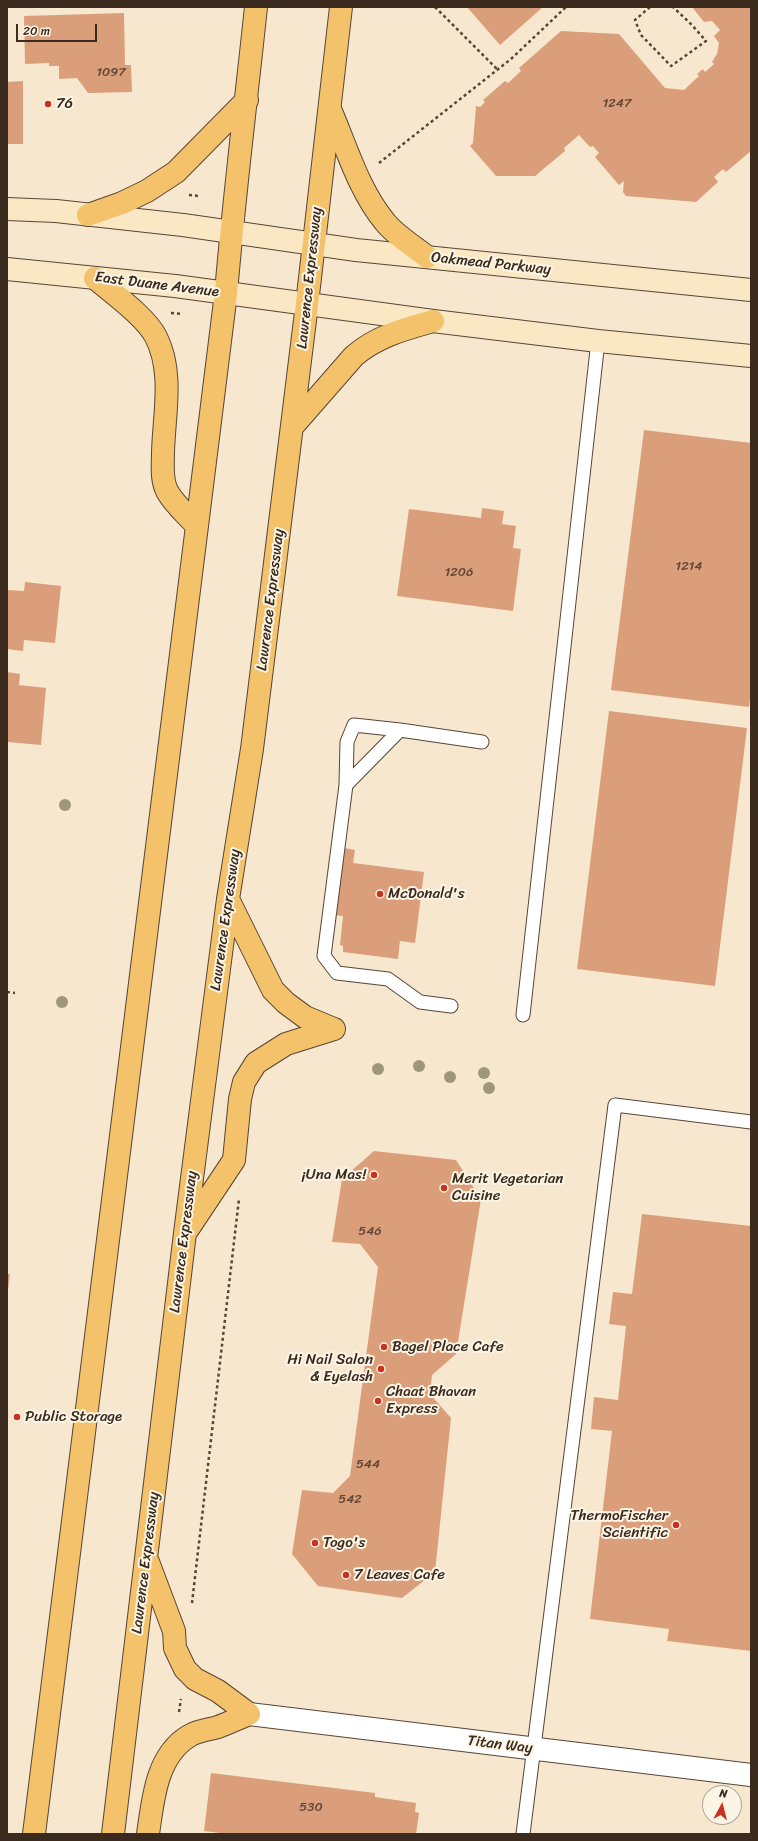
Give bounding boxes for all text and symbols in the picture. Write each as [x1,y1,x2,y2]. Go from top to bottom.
scale bar [18,16,99,42]
text: 20 m [23,20,50,42]
house number: 1097 [96,65,126,81]
place label: 76 [56,95,73,113]
house number: 1247 [603,96,631,112]
marker: 76 [43,99,53,109]
street label: Lawrence Expressway [294,206,326,350]
street label: Oakmead Parkway [430,249,552,279]
street label: East Duane Avenue [94,268,220,302]
street label: Lawrence Expressway [253,528,289,672]
house number: 1214 [676,559,702,575]
house number: 1206 [445,565,473,581]
street label: Lawrence Expressway [207,848,245,992]
place label: McDonald's [388,885,465,903]
marker: McDonald's [375,889,385,899]
place label: ¡Una Mas! [302,1166,366,1184]
street label: Lawrence Expressway [166,1170,202,1314]
marker: ¡Una Mas! [369,1170,379,1180]
place label: Merit Vegetarian Cuisine [452,1170,563,1205]
marker: Merit Vegetarian Cuisine [439,1183,449,1193]
house number: 546 [358,1224,382,1240]
place label: Bagel Place Cafe [392,1338,504,1356]
marker: Bagel Place Cafe [379,1342,389,1352]
place label: Hi Nail Salon & Eyelash [287,1351,373,1386]
marker: Hi Nail Salon & Eyelash [376,1364,386,1374]
place label: Chaat Bhavan Express [386,1383,476,1418]
marker: Chaat Bhavan Express [373,1396,383,1406]
place label: Public Storage [25,1408,122,1426]
marker: Public Storage [12,1412,22,1422]
house number: 544 [356,1457,380,1473]
street label: Lawrence Expressway [128,1491,164,1635]
house number: 542 [338,1492,362,1508]
place label: ThermoFischer Scientific [570,1507,668,1542]
marker: ThermoFischer Scientific [671,1520,681,1530]
place label: Togo's [323,1534,365,1552]
marker: Togo's [310,1538,320,1548]
place label: 7 Leaves Cafe [354,1566,445,1584]
marker: 7 Leaves Cafe [341,1570,351,1580]
street label: Titan Way [466,1732,534,1758]
text: N [718,1784,728,1803]
north arrow [702,1785,742,1825]
house number: 530 [299,1800,323,1816]

